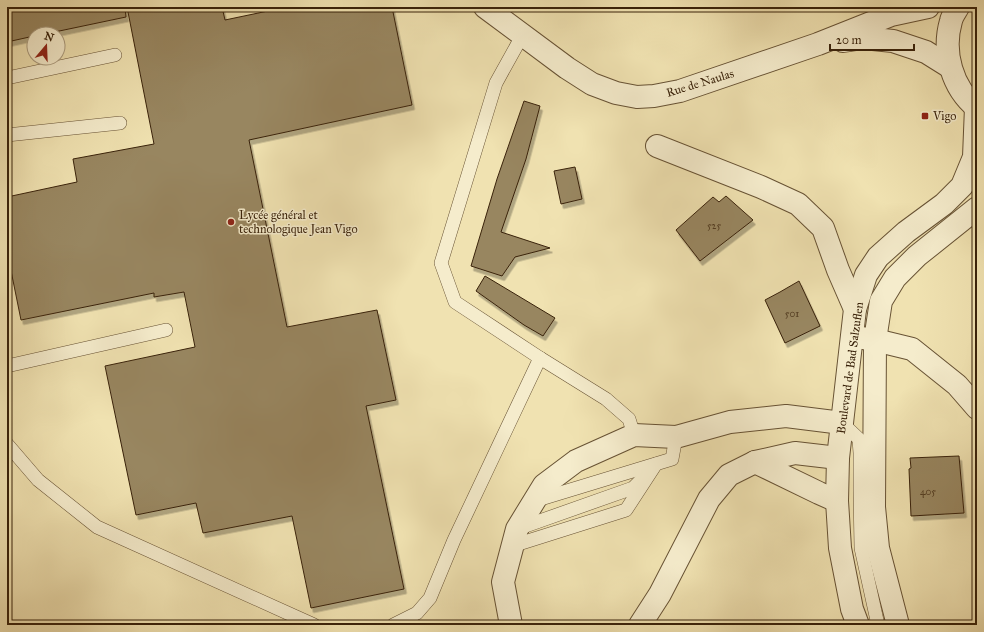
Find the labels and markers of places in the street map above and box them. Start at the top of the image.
place label: Vigo [932,109,956,124]
marker: Vigo [920,111,930,121]
place label: Lycée général et technologique Jean Vigo [239,208,358,237]
marker: Lycée général et technologique Jean Vigo [226,217,236,227]

